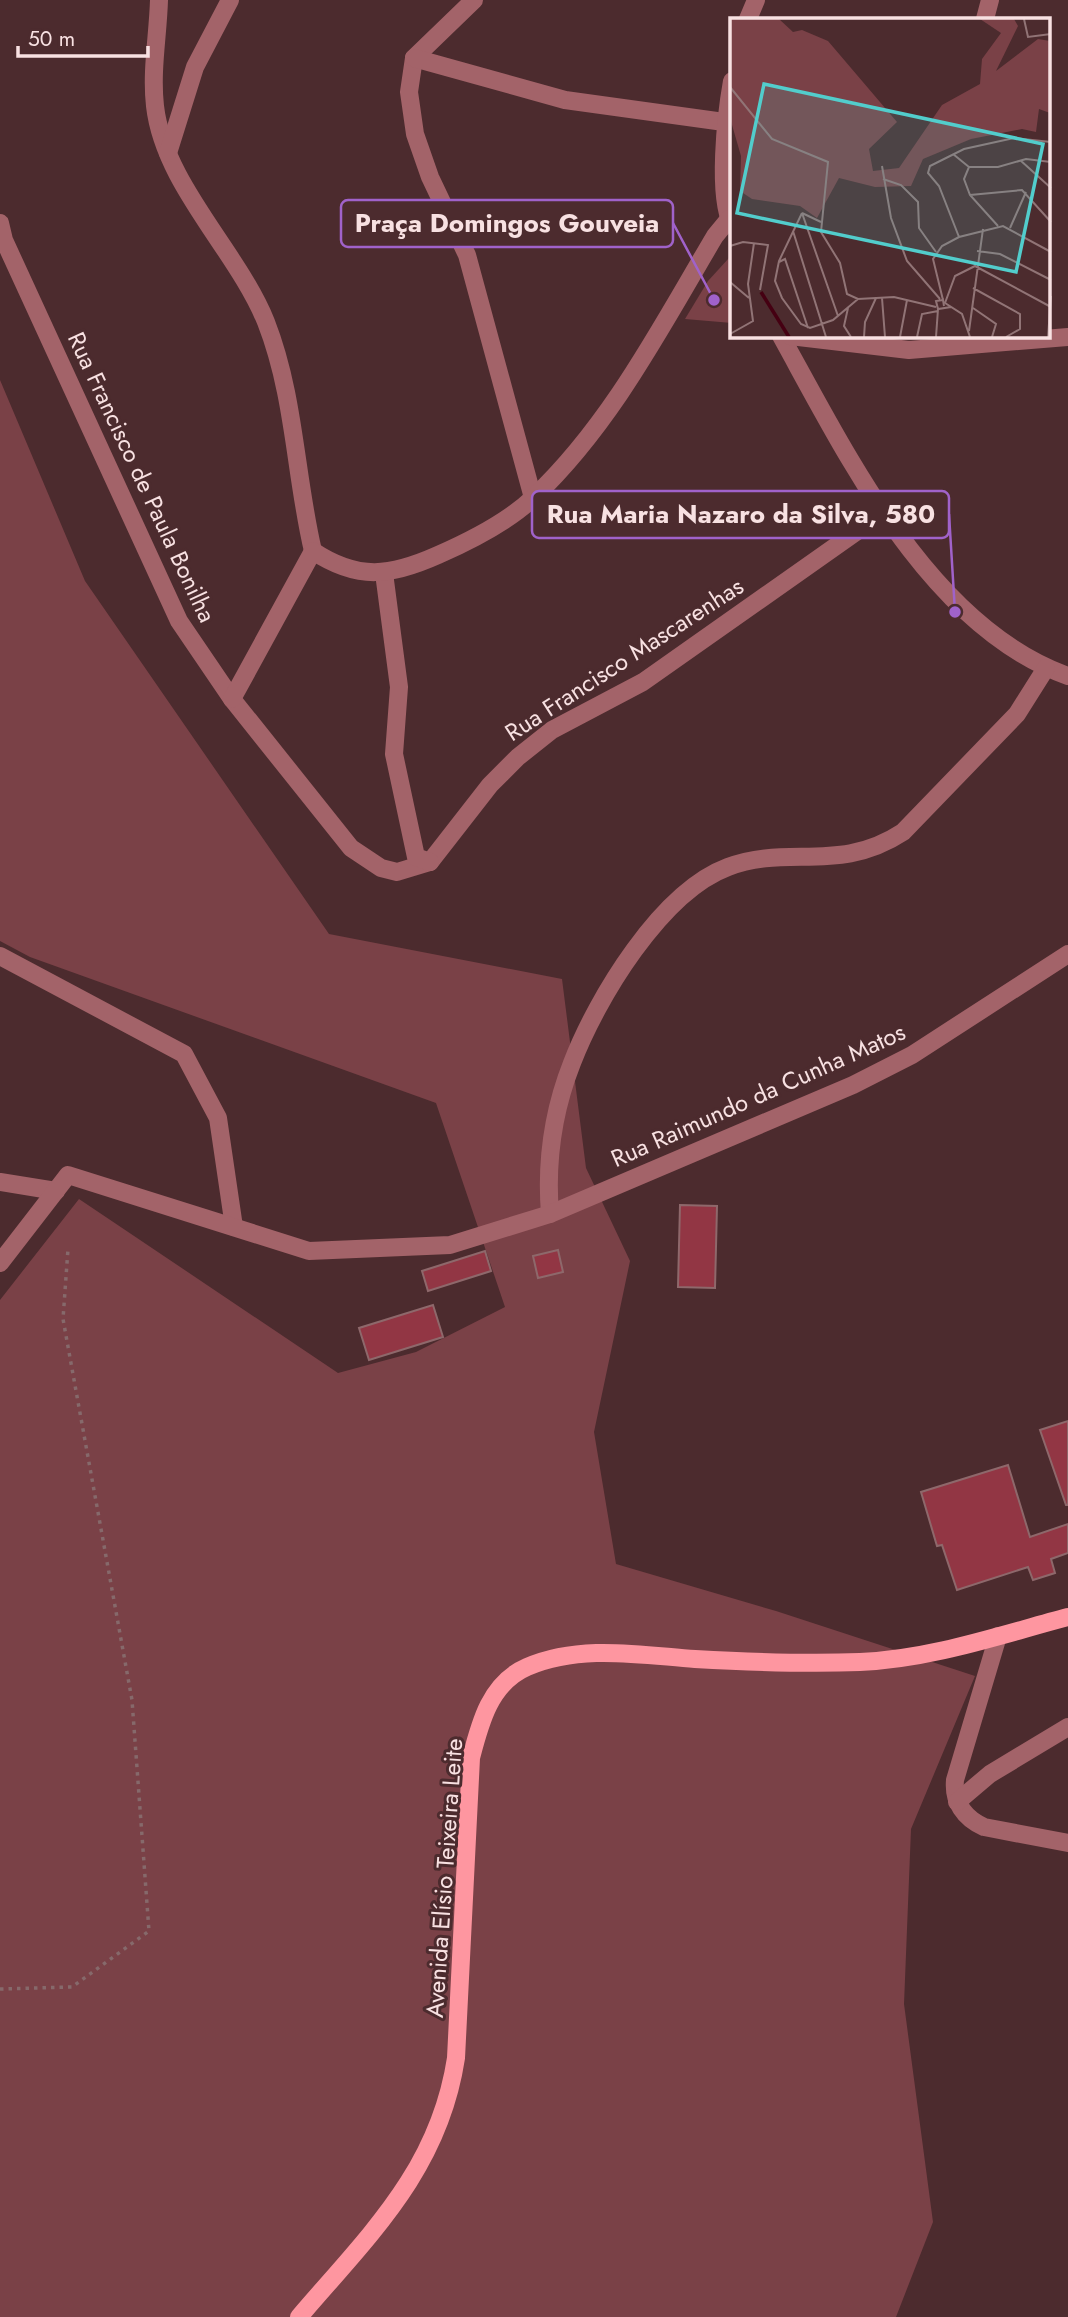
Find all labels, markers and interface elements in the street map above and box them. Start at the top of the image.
scale bar [18,14,147,58]
inset map [730,18,1050,338]
text: 50 m [28,24,75,54]
callout: Praça Domingos Gouveia [341,200,673,247]
text: Praça Domingos Gouveia [355,204,659,242]
street label: Rua Francisco de Paula Bonilha [59,326,225,628]
callout: Rua Maria Nazaro da Silva, 580 [532,491,949,538]
text: Rua Maria Nazaro da Silva, 580 [547,495,935,533]
street label: Rua Francisco Mascarenhas [498,569,750,749]
street label: Rua Raimundo da Cunha Matos [605,1014,911,1176]
street label: Avenida Elísio Teixeira Leite [417,1737,471,2019]

